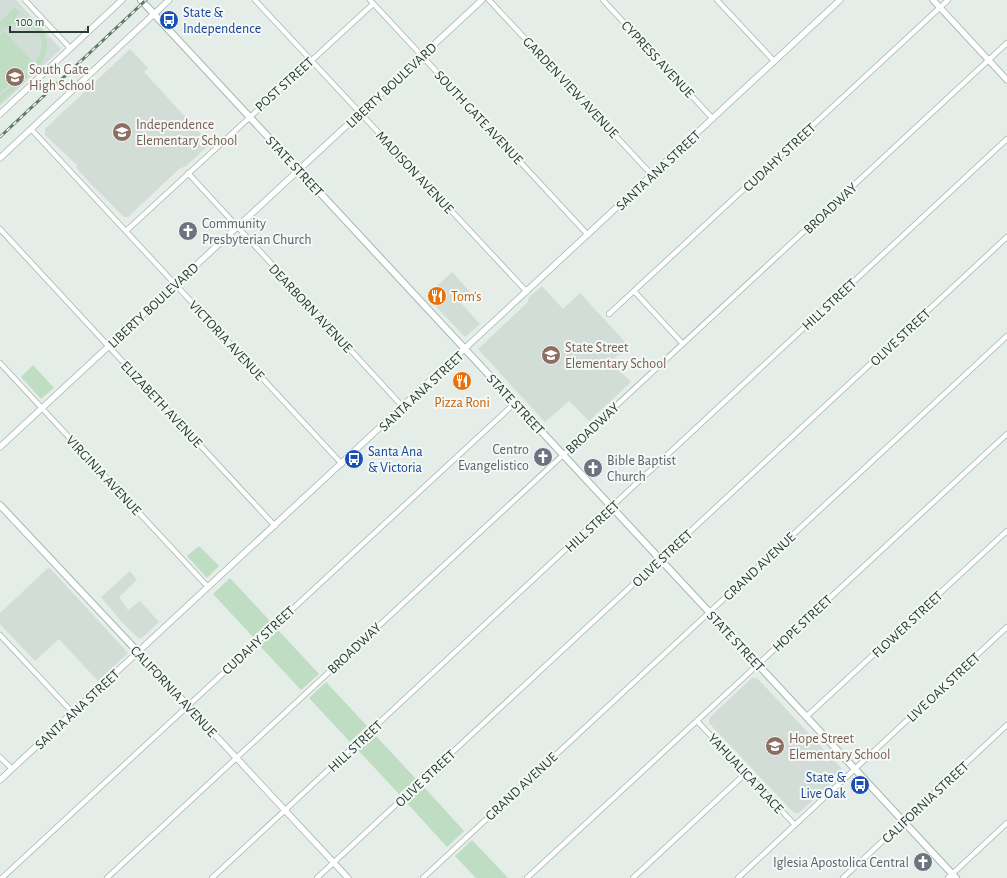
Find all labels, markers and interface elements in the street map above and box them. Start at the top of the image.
place label: State & Independence [183,6,261,36]
scale bar [10,8,88,34]
bus stop icon: State & Independence [158,9,180,31]
text: 100 m [16,16,44,28]
street label: CYPRESS AVENUE [618,19,696,101]
street label: GARDEN VIEW AVENUE [520,34,621,141]
street label: LIBERTY BOULEVARD [344,40,440,131]
street label: POST STREET [253,55,317,114]
place label: South Gate High School [29,63,95,93]
school or university icon: South Gate High School [4,66,26,88]
street label: SOUTH GATE AVENUE [431,68,525,167]
place label: Independence Elementary School [136,118,238,148]
school or university icon: Independence Elementary School [111,121,133,143]
street label: CUDAHY STREET [741,121,819,195]
street label: SANTA ANA STREET [614,128,704,213]
street label: MADISON AVENUE [373,129,456,217]
street label: STATE STREET [263,134,326,200]
street label: BROADWAY [801,180,861,237]
place label: Community Presbyterian Church [202,217,311,247]
church icon: Community Presbyterian Church [177,220,199,242]
street label: LIBERTY BOULEVARD [106,260,202,351]
street label: DEARBORN AVENUE [266,262,355,356]
street label: HILL STREET [800,276,860,333]
restaurant icon: Tom's [426,285,448,307]
place label: Tom's [451,290,481,304]
street label: VICTORIA AVENUE [186,298,267,383]
street label: OLIVE STREET [868,306,934,369]
place label: State Street Elementary School [565,341,667,371]
school or university icon: State Street Elementary School [540,344,562,366]
street label: SANTA ANA STREET [377,349,467,434]
street label: ELIZABETH AVENUE [118,359,205,451]
restaurant icon: Pizza Roni [451,370,473,392]
street label: STATE STREET [484,372,547,438]
place label: Pizza Roni [434,396,490,410]
street label: BROADWAY [563,400,623,457]
street label: VIRGINIA AVENUE [63,433,144,518]
place label: Centro Evangelistico [458,443,529,473]
place label: Santa Ana & Victoria [368,445,423,475]
church icon: Centro Evangelistico [532,446,554,468]
bus stop icon: Santa Ana & Victoria [343,448,365,470]
place label: Bible Baptist Church [607,454,676,484]
church icon: Bible Baptist Church [582,457,604,479]
street label: HILL STREET [563,498,623,555]
street label: OLIVE STREET [630,527,696,590]
street label: GRAND AVENUE [721,530,799,603]
street label: FLOWER STREET [870,589,946,661]
street label: HOPE STREET [770,593,835,655]
street label: CUDAHY STREET [220,604,298,678]
street label: STATE STREET [704,609,767,675]
street label: BROADWAY [325,620,385,677]
street label: CALIFORNIA AVENUE [128,643,219,740]
street label: LIVE OAK STREET [904,650,983,725]
street label: SANTA ANA STREET [33,667,123,752]
street label: HILL STREET [326,718,386,775]
street label: YAHUALICA PLACE [705,731,786,816]
place label: Hope Street Elementary School [789,732,891,762]
school or university icon: Hope Street Elementary School [764,735,786,757]
street label: OLIVE STREET [393,747,459,810]
street label: GRAND AVENUE [483,750,561,823]
street label: CALIFORNIA STREET [880,759,972,846]
place label: State & Live Oak [801,771,847,801]
bus stop icon: State & Live Oak [849,774,871,796]
church icon: Iglesia Apostolica Central [912,851,934,873]
place label: Iglesia Apostolica Central [773,856,909,870]

